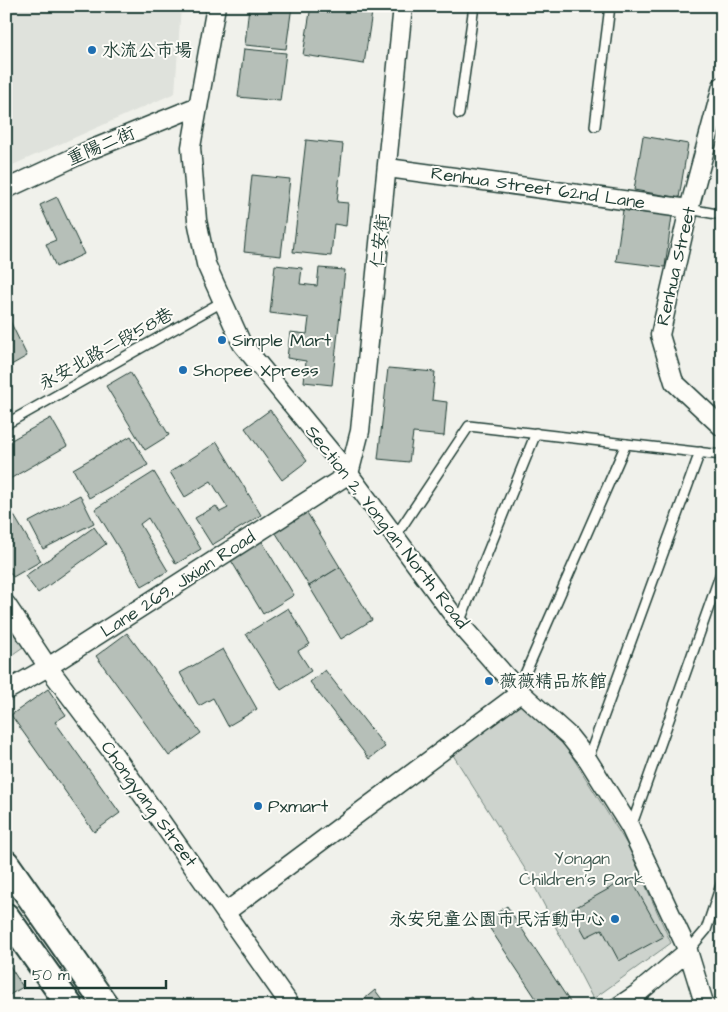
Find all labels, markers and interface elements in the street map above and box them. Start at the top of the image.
place label: 水流公市場 [102,38,192,63]
marker: 水流公市場 [86,44,98,56]
street label: 重陽二街 [63,120,139,172]
street label: Renhua Street 62nd Lane [429,161,647,215]
street label: Renhua Street [650,203,702,328]
street label: 仁安街 [365,213,395,269]
street label: 永安北路二段58巷 [34,302,178,396]
place label: Simple Mart [232,328,332,353]
marker: Simple Mart [216,334,228,346]
place label: Shopee Xpress [193,358,319,383]
marker: Shopee Xpress [177,364,189,376]
street label: Section 2, Yong'an North Road [299,420,474,635]
street label: Lane 269, Jixian Road [96,525,260,643]
place label: 薇薇精品旅館 [499,669,607,694]
marker: 薇薇精品旅館 [483,675,495,687]
street label: Chongyang Street [94,736,204,873]
place label: Pxmart [268,794,329,819]
marker: Pxmart [252,800,264,812]
park label: Yongan Children's Park [519,846,645,892]
place label: 永安兒童公園市民活動中心 [389,907,605,932]
marker: 永安兒童公園市民活動中心 [609,913,621,925]
scale bar [25,957,166,989]
text: 50 m [32,965,70,986]

